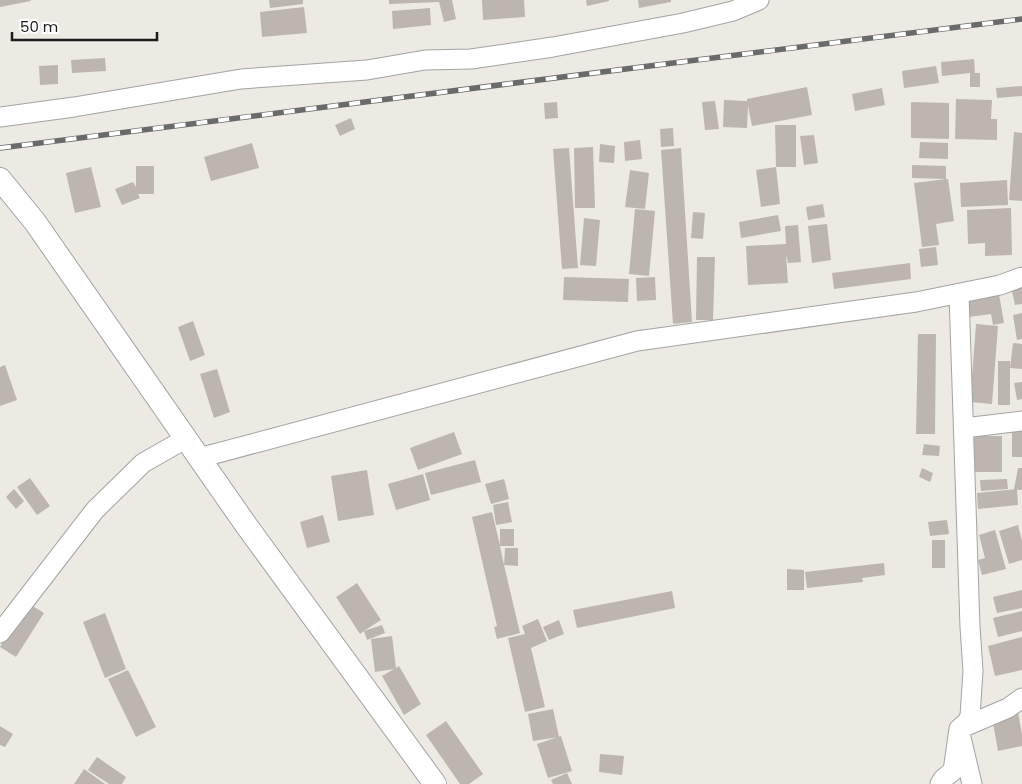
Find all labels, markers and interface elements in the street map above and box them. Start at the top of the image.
scale bar [12,10,158,42]
text: 50 m [20,16,58,37]

